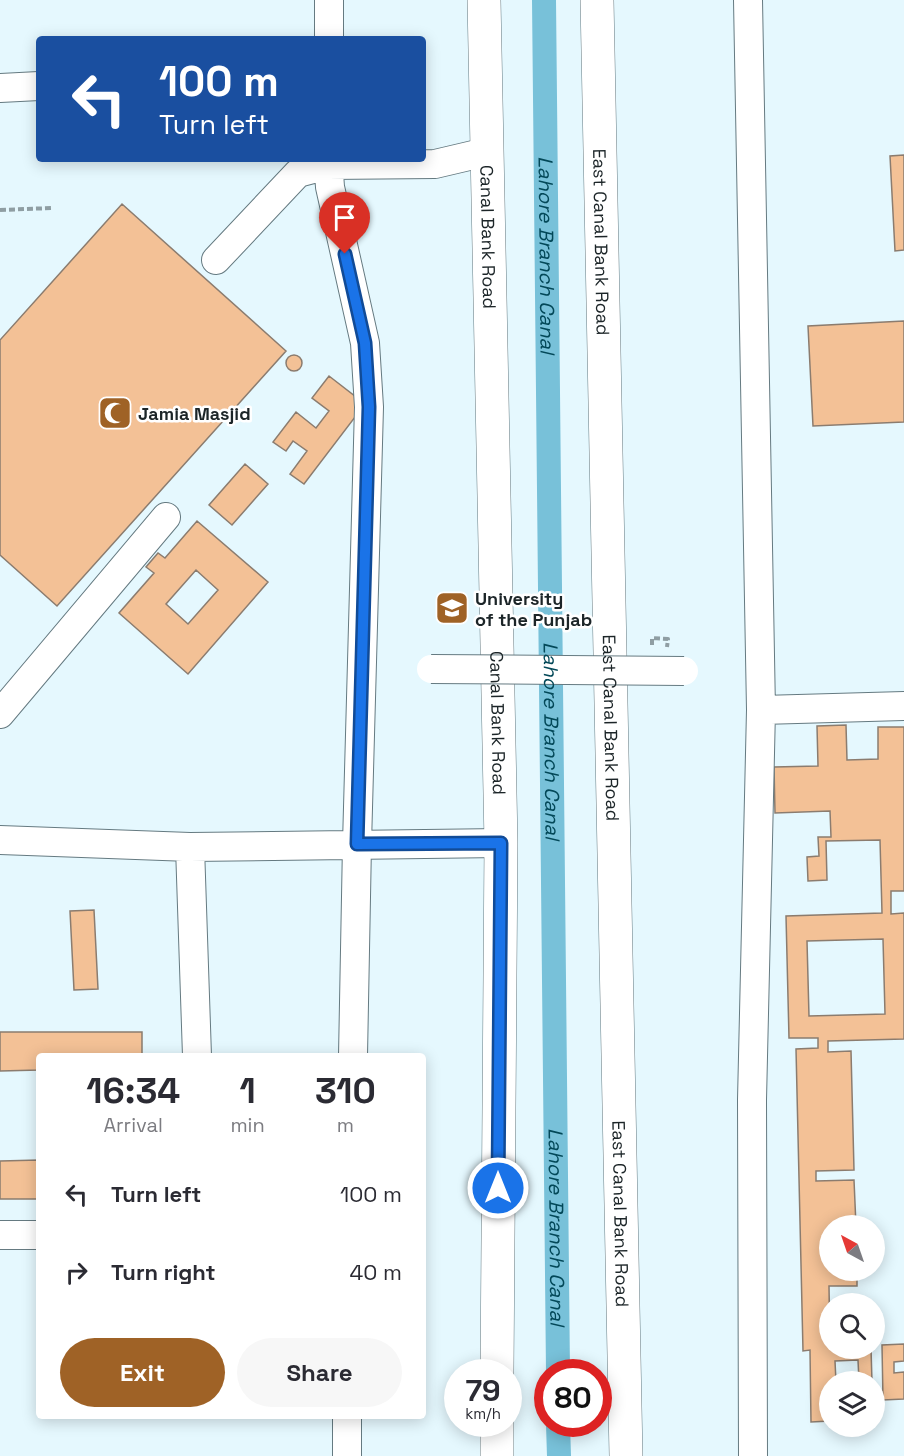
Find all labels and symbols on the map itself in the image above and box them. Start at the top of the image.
street label: East Canal Bank Road [588,148,615,336]
water label: Lahore Branch Canal [533,156,561,356]
street label: Canal Bank Road [476,165,502,309]
pin [319,192,370,254]
mosque icon: Jamia Masjid [97,395,133,431]
place label: Jamia Masjid [138,402,251,425]
place label: University of the Punjab [475,587,592,631]
school or university icon: University of the Punjab [434,590,470,626]
street label: East Canal Bank Road [598,634,625,821]
water label: Lahore Branch Canal [538,642,566,842]
street label: Canal Bank Road [486,651,512,795]
street label: East Canal Bank Road [608,1120,635,1307]
water label: Lahore Branch Canal [543,1128,571,1328]
position arrow [466,1156,530,1220]
north arrow [819,1215,885,1281]
speed limit sign: 80 [534,1359,612,1437]

